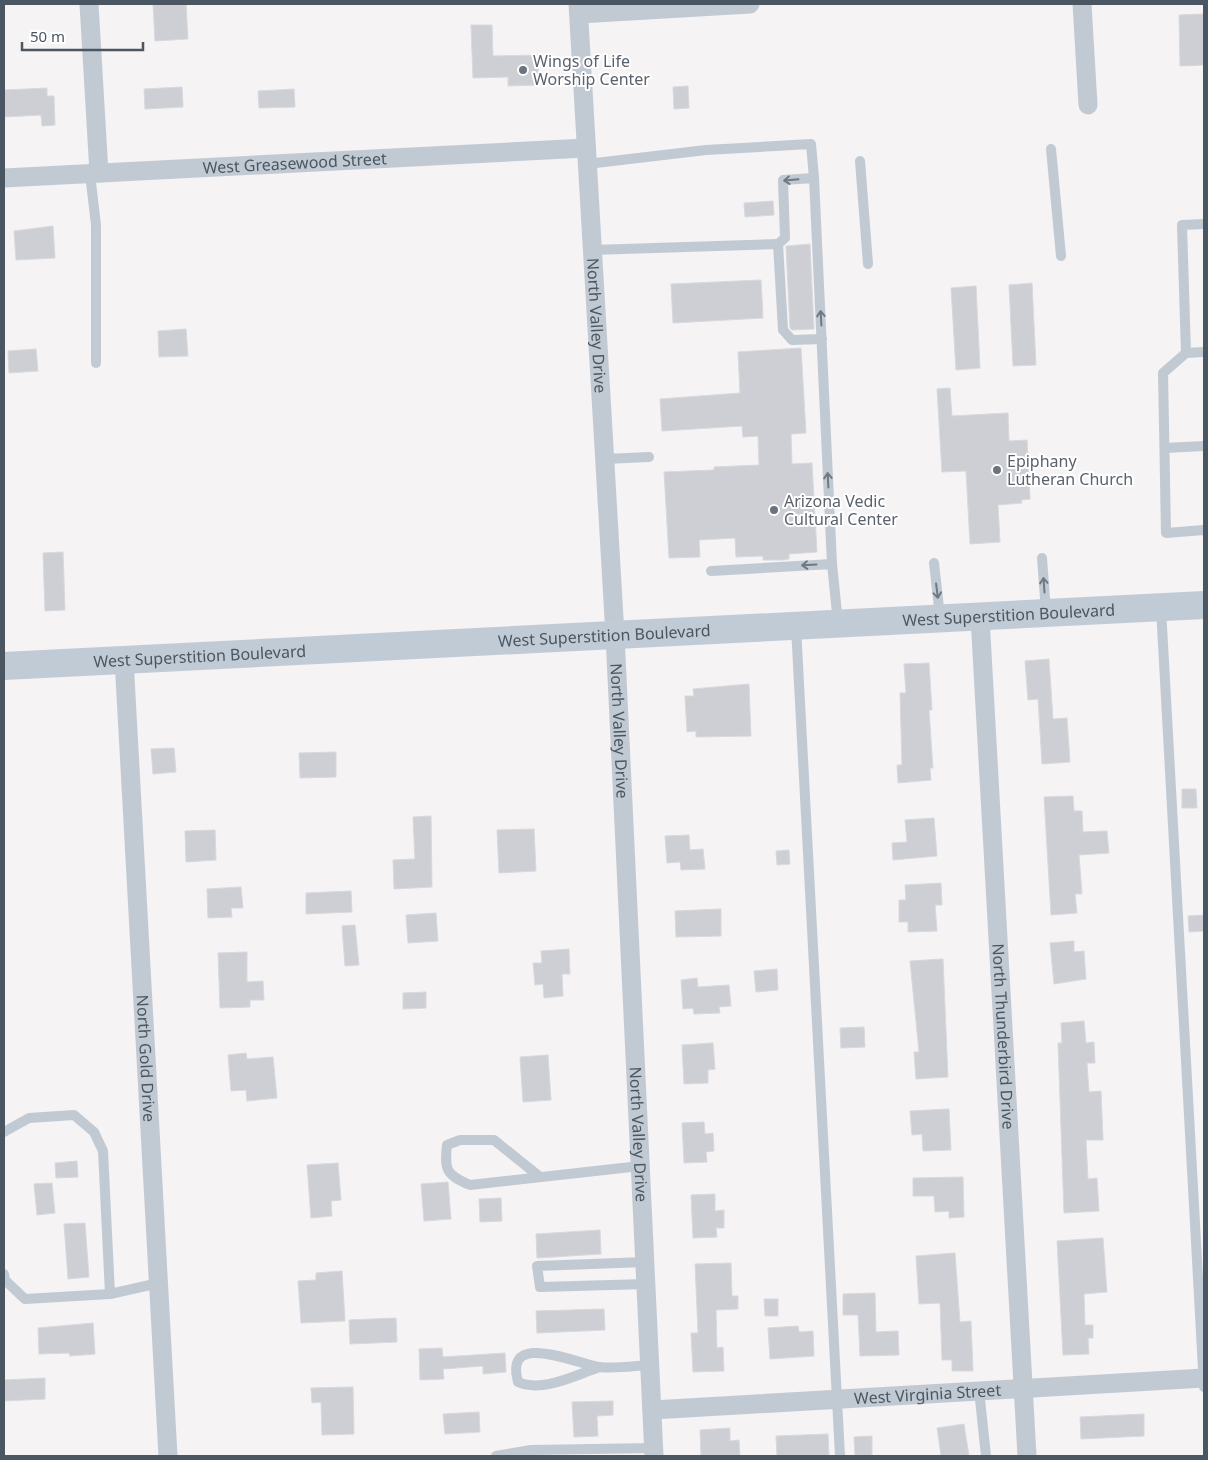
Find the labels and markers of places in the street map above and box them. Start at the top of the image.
place label: Wings of Life Worship Center [533,50,650,90]
marker: Wings of Life Worship Center [517,64,529,76]
place label: Epiphany Lutheran Church [1007,450,1133,490]
marker: Epiphany Lutheran Church [991,464,1003,476]
place label: Arizona Vedic Cultural Center [784,490,898,530]
marker: Arizona Vedic Cultural Center [768,504,780,516]

